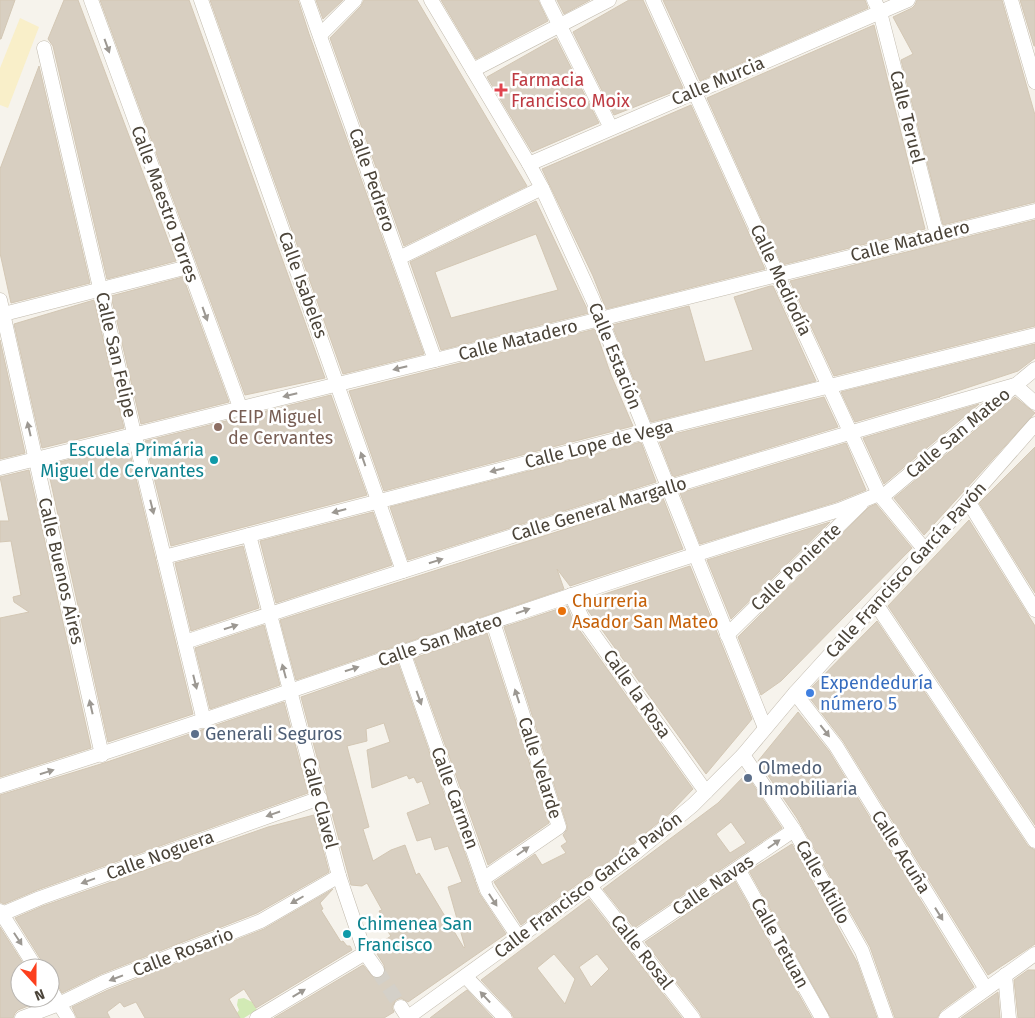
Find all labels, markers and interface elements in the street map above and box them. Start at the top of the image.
one-way arrow [103,39,111,54]
street label: Calle Murcia [668,52,768,110]
street label: Calle Teruel [885,68,929,166]
place label: Farmacia Francisco Moix [511,69,630,112]
marker: Farmacia Francisco Moix [495,84,507,96]
street label: Calle Maestro Torres [126,123,204,285]
street label: Calle Pedrero [344,125,400,235]
street label: Calle Matadero [848,216,972,266]
street label: Calle Mediodía [746,221,816,339]
street label: Calle Isabeles [274,229,332,341]
street label: Calle San Felipe [91,290,141,420]
street label: Calle Estación [584,299,646,413]
one-way arrow [202,306,209,321]
street label: Calle Matadero [456,315,580,365]
one-way arrow [393,364,408,372]
street label: Calle San Mateo [901,383,1015,483]
one-way arrow [283,391,298,399]
place label: CEIP Miguel de Cervantes [228,406,333,449]
street label: Calle Lope de Vega [522,415,676,473]
one-way arrow [25,421,33,436]
marker: CEIP Miguel de Cervantes [212,421,224,433]
place label: Escuela Primária Miguel de Cervantes [40,439,204,482]
one-way arrow [359,451,367,466]
marker: Escuela Primária Miguel de Cervantes [208,454,220,466]
one-way arrow [489,466,504,474]
street label: Calle General Margallo [509,472,689,546]
street label: Calle Francisco García Pavón [821,477,991,663]
street label: Calle Buenos Aires [33,495,89,647]
one-way arrow [148,500,156,515]
one-way arrow [332,507,347,515]
street label: Calle Poniente [746,518,846,616]
one-way arrow [428,556,443,564]
place label: Churreria Asador San Mateo [572,590,719,633]
marker: Churreria Asador San Mateo [556,605,568,617]
one-way arrow [516,607,531,615]
street label: Calle San Mateo [375,608,505,672]
one-way arrow [224,623,239,631]
street label: Calle la Rosa [598,645,676,743]
one-way arrow [280,663,288,678]
one-way arrow [345,665,360,673]
place label: Expendeduría número 5 [820,672,933,715]
one-way arrow [191,675,199,690]
marker: Expendeduría número 5 [804,687,816,699]
one-way arrow [512,688,520,703]
one-way arrow [416,691,424,706]
one-way arrow [87,699,95,715]
street label: Calle Velarde [513,714,567,822]
place label: Generali Seguros [205,723,342,745]
one-way arrow [820,724,831,737]
marker: Generali Seguros [189,728,201,740]
street label: Calle Carmen [426,744,484,852]
street label: Calle Clavel [297,755,343,851]
place label: Olmedo Inmobiliaria [758,757,858,800]
one-way arrow [39,767,54,775]
marker: Olmedo Inmobiliaria [742,772,754,784]
street label: Calle Acuña [867,806,935,898]
street label: Calle Francisco García Pavón [490,807,686,963]
one-way arrow [266,811,281,818]
street label: Calle Noguera [103,825,217,885]
street label: Calle Altillo [791,836,855,928]
one-way arrow [767,839,781,849]
one-way arrow [517,846,530,856]
street label: Calle Navas [668,850,758,920]
one-way arrow [80,877,95,885]
one-way arrow [489,893,498,907]
street label: Calle Tetuan [746,894,814,992]
one-way arrow [290,896,304,905]
one-way arrow [934,907,943,920]
street label: Calle Rosal [606,910,678,994]
place label: Chimenea San Francisco [357,913,473,956]
street label: Calle Rosario [129,923,237,981]
marker: Chimenea San Francisco [341,928,353,940]
one-way arrow [13,933,23,946]
north arrow [10,958,60,1008]
one-way arrow [108,974,123,982]
text: N [32,985,47,1004]
one-way arrow [292,988,305,997]
one-way arrow [480,991,491,1004]

